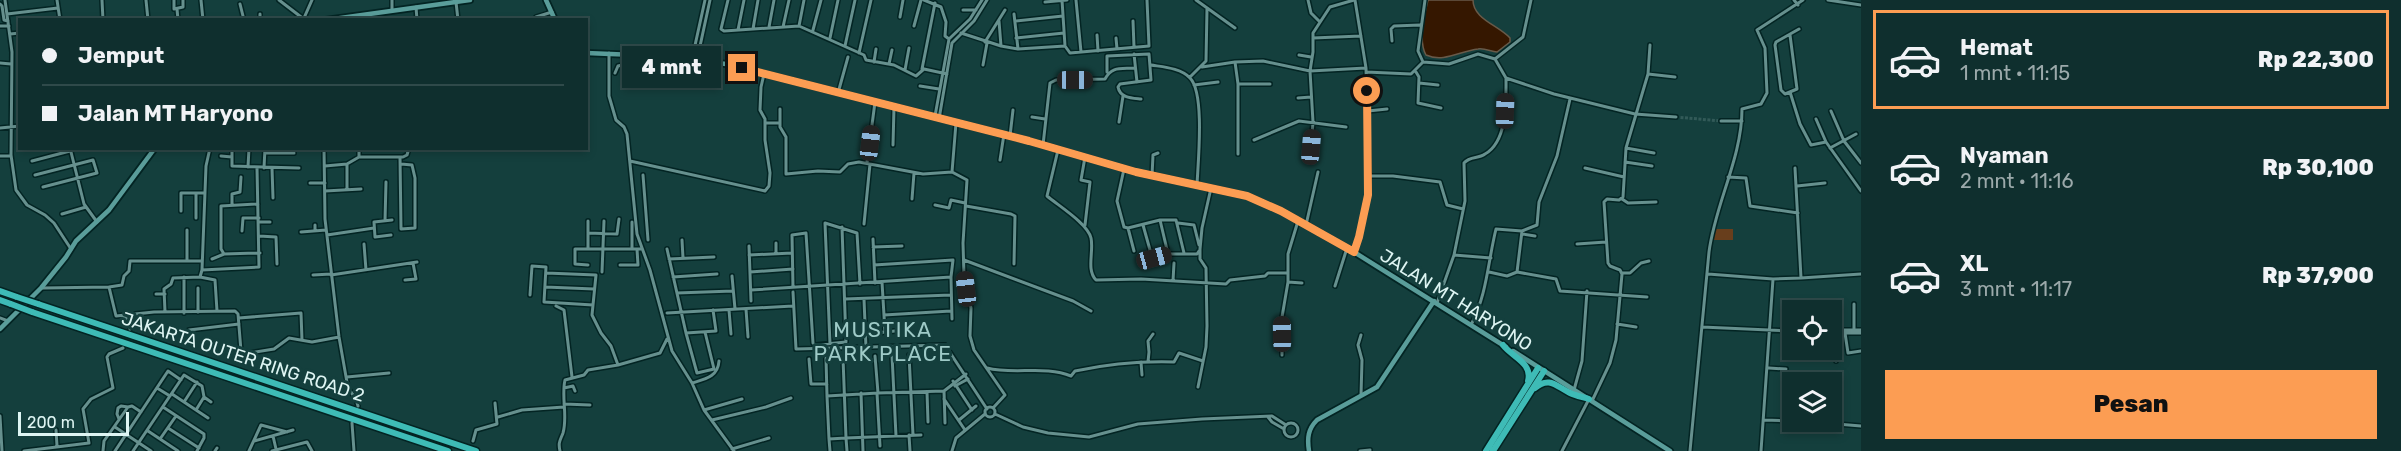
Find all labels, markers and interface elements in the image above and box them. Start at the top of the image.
icon: car [1888,33,1942,87]
text: Hemat [1960,34,2033,61]
text: Jemput [78,42,164,69]
text: Rp 22,300 [2258,46,2374,73]
callout: 4 mnt [622,47,721,89]
route end [728,54,755,81]
text: 4 mnt [642,55,701,79]
text: 1 mnt · 11:15 [1960,61,2070,85]
car [1057,71,1093,89]
route start [1353,77,1380,104]
car [1495,93,1515,129]
text: Jalan MT Haryono [78,100,273,127]
car [859,124,881,162]
car [1300,128,1322,166]
icon: car [1888,141,1942,195]
text: Nyaman [1960,142,2049,169]
text: Rp 30,100 [2262,154,2374,181]
text: 2 mnt · 11:16 [1960,169,2073,193]
street label: JALAN MT HARYONO [1376,244,1536,356]
car [1134,245,1174,271]
icon: car [1888,249,1942,303]
text: XL [1960,250,1988,277]
text: Rp 37,900 [2262,262,2374,289]
car [955,270,977,308]
text: 3 mnt · 11:17 [1960,277,2072,301]
map controls [1782,300,1842,432]
button: locate [1782,300,1842,360]
street label: JAKARTA OUTER RING ROAD 2 [119,307,367,407]
car [1273,316,1291,352]
district label: MUSTIKA PARK PLACE [814,317,952,366]
button: Pesan [1885,370,2377,439]
button: layers [1782,372,1842,432]
scale bar [18,409,129,436]
text: 200 m [27,413,75,432]

